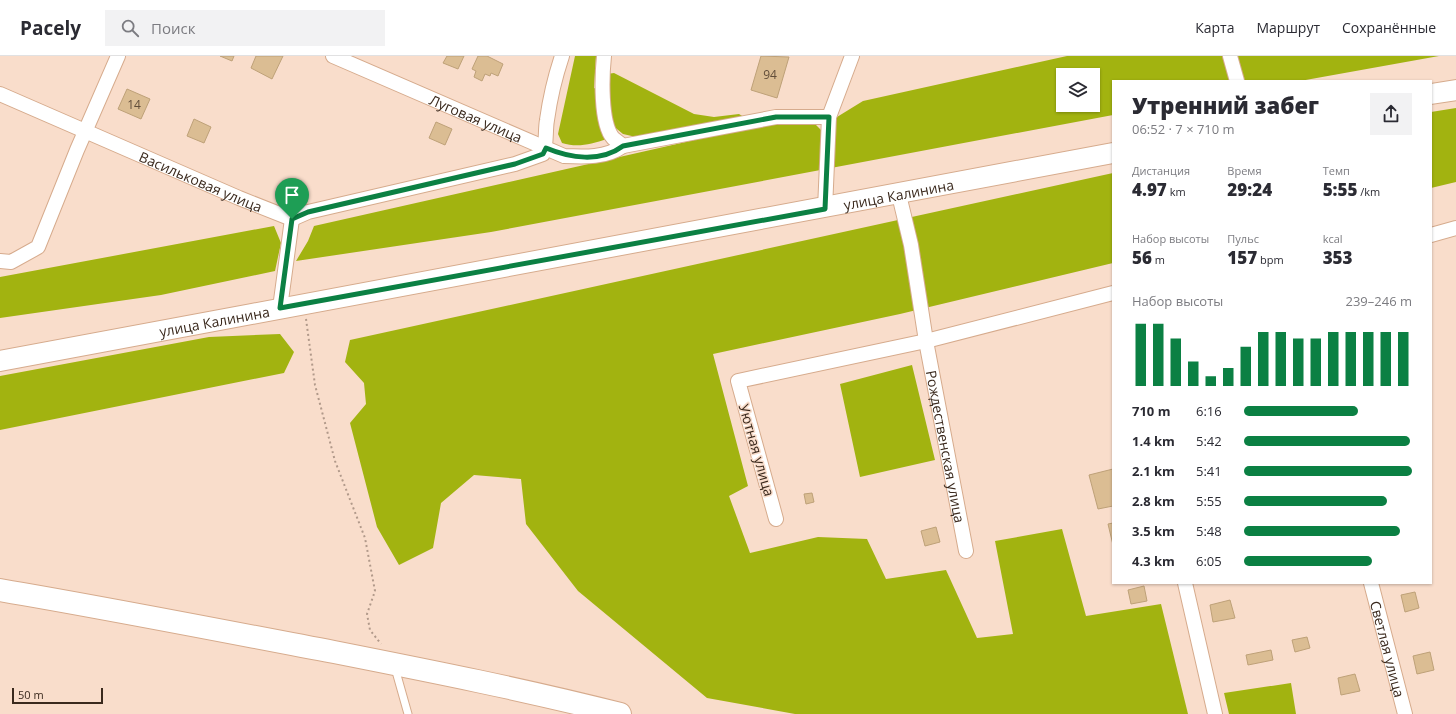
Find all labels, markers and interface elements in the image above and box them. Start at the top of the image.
search box [105,10,385,46]
text: Pacely [20,15,81,41]
icon: search [119,17,141,39]
text: Поиск [151,18,195,38]
text: Карта [1195,18,1234,37]
text: Маршрут [1256,18,1320,37]
text: Сохранённые [1342,18,1436,37]
house number: 94 [763,66,777,83]
map controls [1056,68,1100,112]
button: layers [1056,68,1100,112]
street label: Луговая улица [427,90,525,146]
text: Утренний забег [1132,90,1319,120]
button: share [1370,93,1412,135]
house number: 14 [127,96,141,113]
text: 06:52 · 7 × 710 m [1132,120,1235,138]
street label: Васильковая улица [136,146,265,216]
text: Дистанция [1132,163,1190,178]
text: Время [1227,163,1262,178]
text: Темп [1323,163,1350,178]
street label: улица Калинина [842,174,955,214]
pin [275,178,309,219]
text: 4.97 [1132,178,1167,201]
text: 29:24 [1227,178,1272,201]
text: 5:55 [1323,178,1357,201]
icon: arrive [281,184,303,206]
text: km [1167,184,1186,199]
text: /km [1357,184,1380,199]
text: Набор высоты [1132,231,1209,246]
text: Пульс [1227,231,1259,246]
text: kcal [1323,231,1343,246]
text: 56 [1132,246,1152,269]
text: 157 [1227,246,1257,269]
text: 353 [1323,246,1353,269]
text: m [1152,252,1165,267]
text: bpm [1257,252,1284,267]
text: Набор высоты [1132,292,1223,310]
text: 239–246 m [1345,292,1412,310]
street label: улица Калинина [158,301,271,341]
street label: Рождественская улица [922,369,970,524]
street label: Уютная улица [735,402,779,498]
text: 710 m [1132,402,1170,420]
text: 6:16 [1196,402,1222,420]
text: 1.4 km [1132,432,1175,450]
text: 5:42 [1196,432,1222,450]
text: 2.1 km [1132,462,1175,480]
text: 5:41 [1196,462,1222,480]
text: 2.8 km [1132,492,1175,510]
text: 5:55 [1196,492,1222,510]
text: 3.5 km [1132,522,1175,540]
text: 5:48 [1196,522,1222,540]
text: 4.3 km [1132,552,1175,570]
text: 6:05 [1196,552,1222,570]
street label: Светлая улица [1366,599,1410,699]
scale bar [12,686,103,705]
text: 50 m [18,687,44,702]

